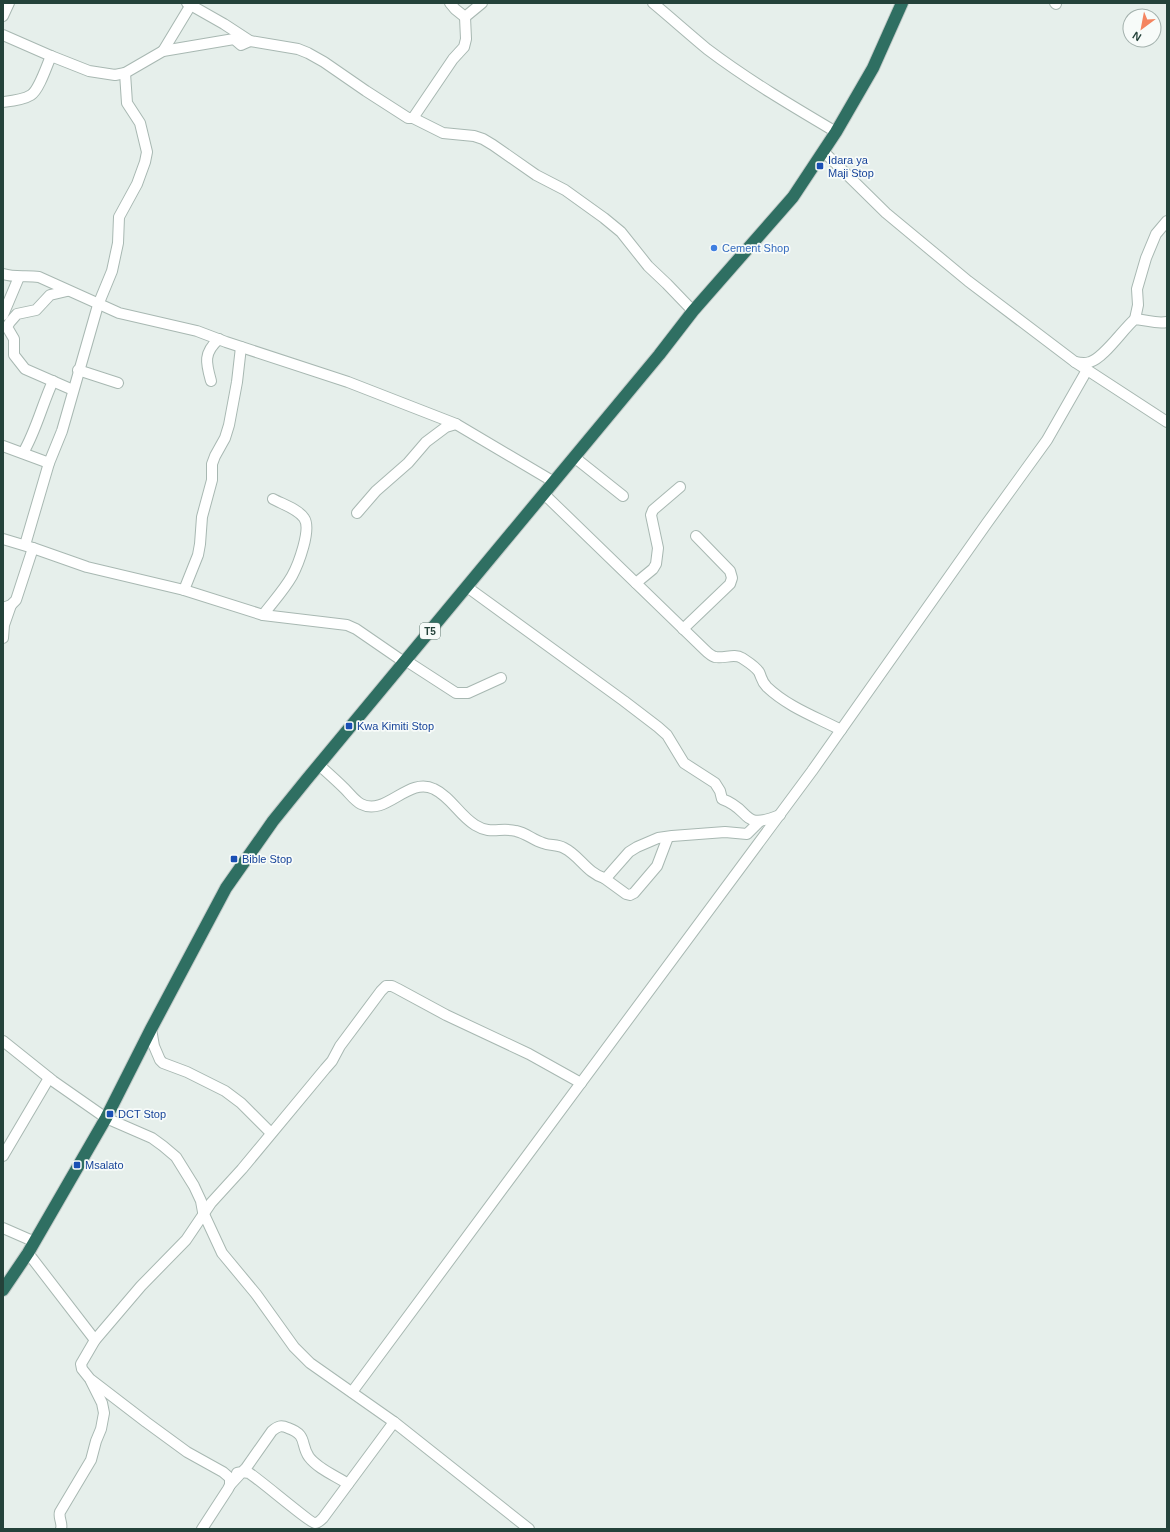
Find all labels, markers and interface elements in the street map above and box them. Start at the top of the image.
north arrow [1122,8,1162,48]
text: N [1130,29,1143,44]
place label: Idara ya Maji Stop [828,154,874,179]
marker: Idara ya Maji Stop [815,161,825,171]
place label: Cement Shop [722,242,789,254]
marker: Cement Shop [709,243,719,253]
road number: T5 [420,623,440,639]
place label: Kwa Kimiti Stop [357,720,434,732]
marker: Kwa Kimiti Stop [344,721,354,731]
place label: Bible Stop [242,853,292,865]
marker: Bible Stop [229,854,239,864]
place label: DCT Stop [118,1108,166,1120]
marker: DCT Stop [105,1109,115,1119]
place label: Msalato [85,1159,124,1171]
marker: Msalato [72,1160,82,1170]

